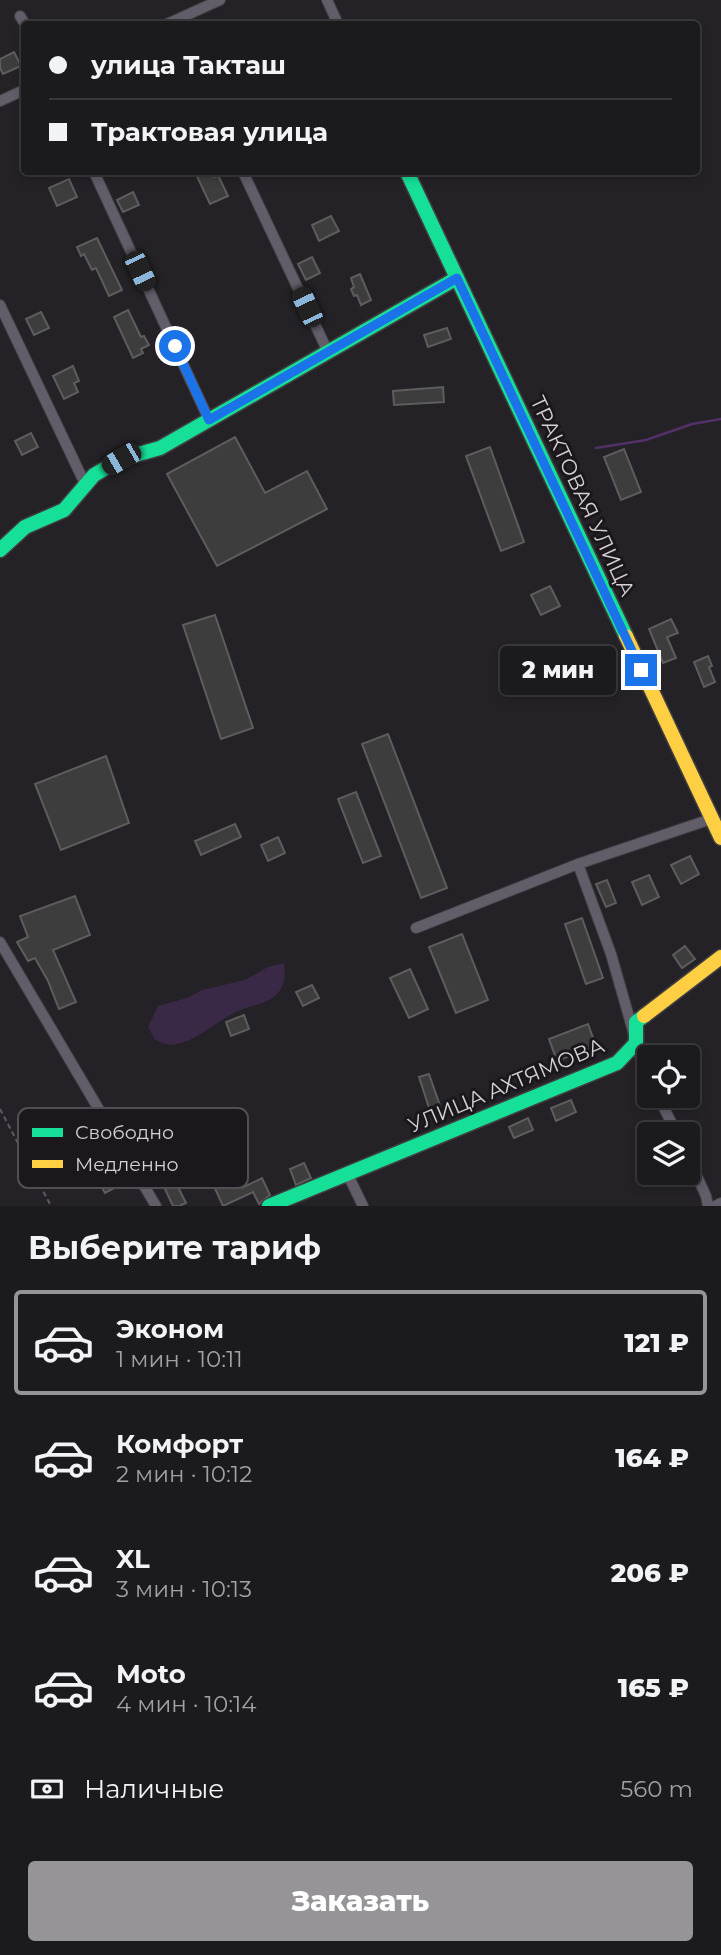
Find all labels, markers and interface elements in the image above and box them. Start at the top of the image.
text: улица Такташ [91,49,286,81]
text: Трактовая улица [91,116,328,148]
car [122,248,159,294]
car [289,284,326,330]
route start [159,330,191,362]
street label: ТРАКТОВАЯ УЛИЦА [526,392,641,600]
car [98,439,145,479]
callout: 2 мин [501,646,616,694]
route end [625,654,657,686]
text: 2 мин [522,656,594,684]
street label: УЛИЦА АХТЯМОВА [404,1032,608,1138]
map controls [637,1045,700,1185]
button: locate [637,1045,700,1108]
legend [18,1108,248,1188]
text: Свободно [75,1121,174,1144]
button: layers [637,1122,700,1185]
text: Медленно [75,1153,179,1176]
text: Выберите тариф [28,1228,321,1267]
icon: car [32,1311,95,1374]
text: Эконом [116,1313,224,1345]
text: 121 ₽ [624,1327,689,1359]
text: 1 мин · 10:11 [116,1345,243,1373]
icon: car [32,1426,95,1489]
text: Комфорт [116,1428,243,1460]
text: 164 ₽ [615,1442,689,1474]
text: 2 мин · 10:12 [116,1460,252,1488]
icon: car [32,1541,95,1604]
text: XL [116,1543,150,1575]
text: 206 ₽ [611,1557,689,1589]
text: 3 мин · 10:13 [116,1575,252,1603]
icon: car [32,1656,95,1719]
text: Moto [116,1658,186,1690]
text: 165 ₽ [618,1672,689,1704]
text: 4 мин · 10:14 [116,1690,257,1718]
icon: cash [28,1770,66,1808]
text: Наличные [84,1773,224,1805]
text: 560 m [620,1775,693,1803]
button: Заказать [28,1861,693,1941]

